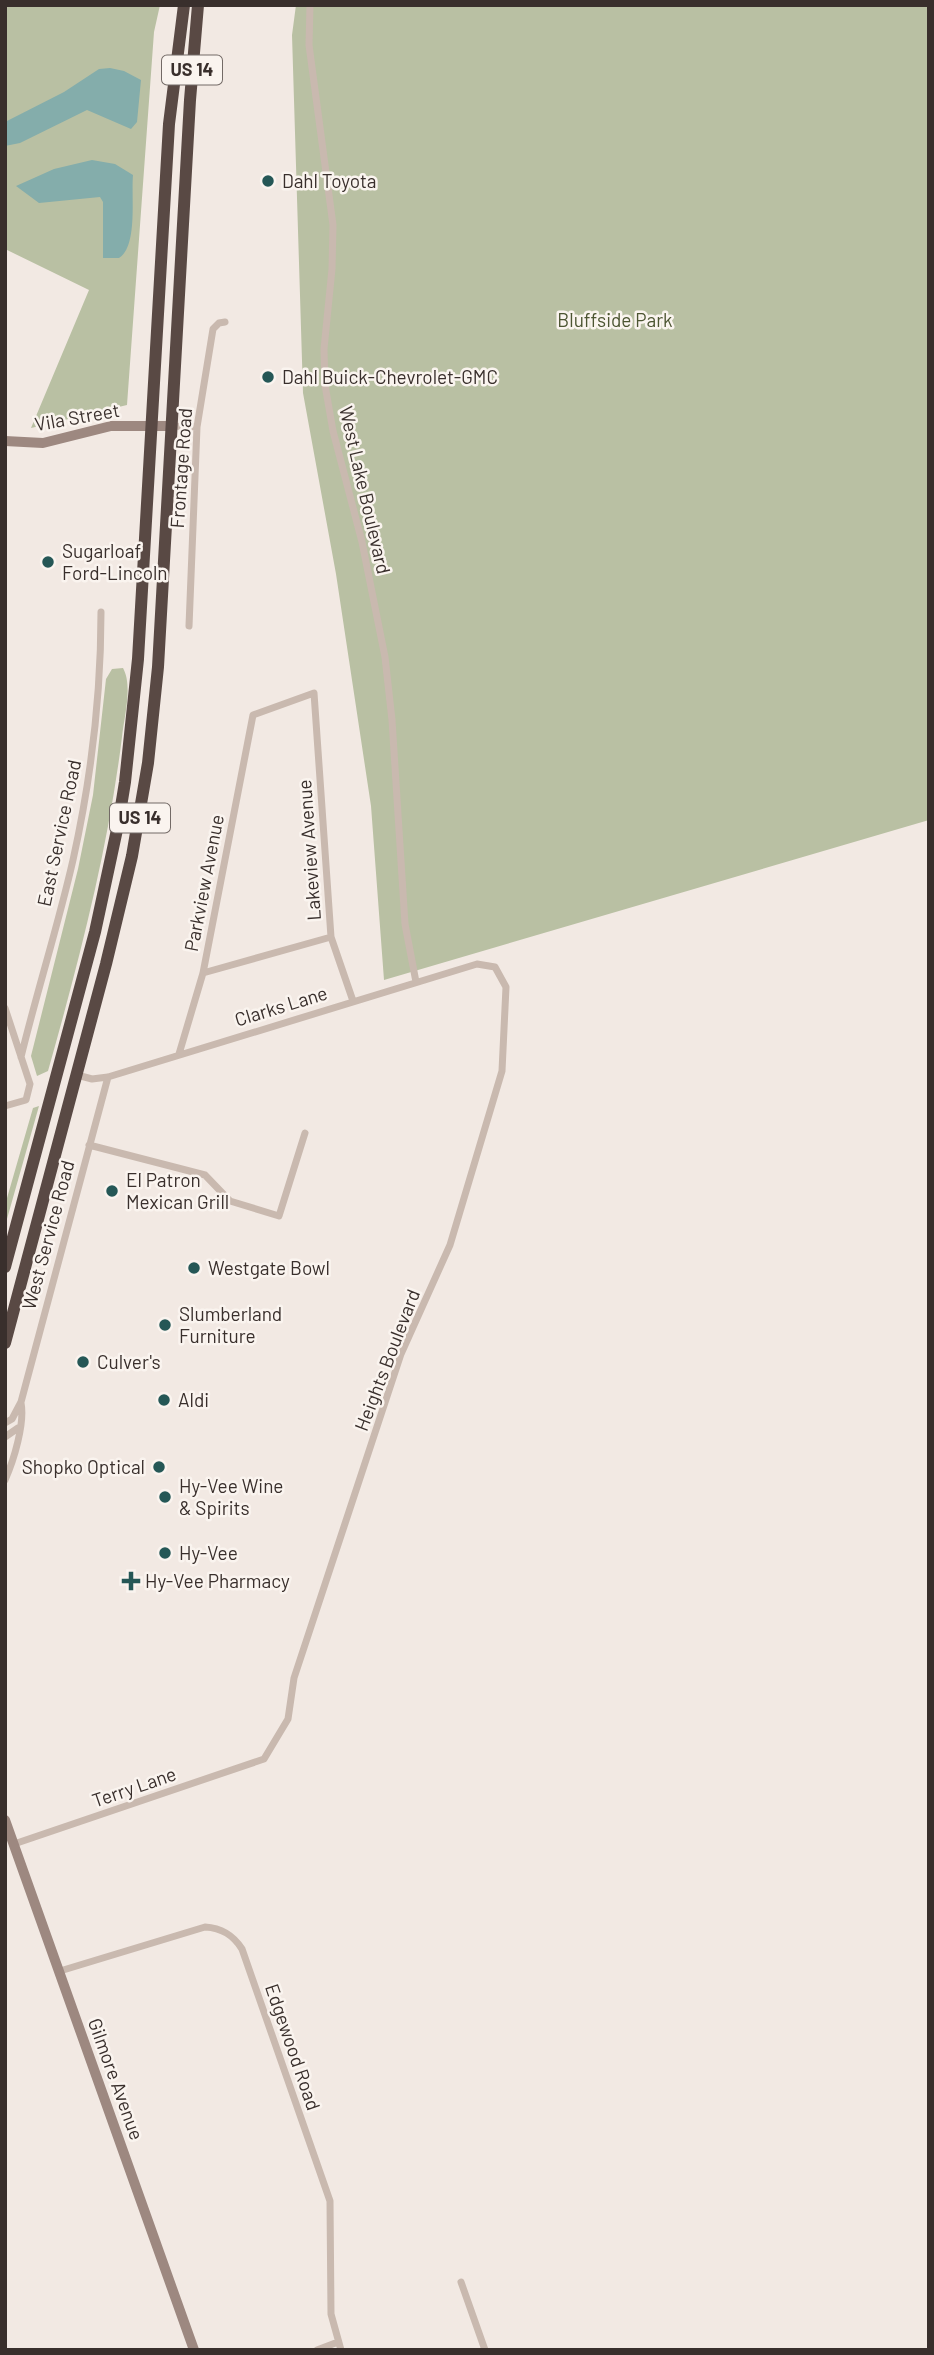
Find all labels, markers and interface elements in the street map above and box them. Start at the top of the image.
road number: US 14 [162,56,222,84]
place label: Dahl Toyota [282,169,377,192]
marker: Dahl Toyota [260,173,276,189]
park label: Bluffside Park [557,308,673,331]
place label: Dahl Buick-Chevrolet-GMC [282,365,498,388]
marker: Dahl Buick-Chevrolet-GMC [260,369,276,385]
street label: Vila Street [33,398,121,435]
street label: West Lake Boulevard [335,404,396,576]
street label: Frontage Road [165,407,196,529]
place label: Sugarloaf Ford-Lincoln [62,539,168,584]
marker: Sugarloaf Ford-Lincoln [40,554,56,570]
street label: East Service Road [32,757,85,908]
street label: Lakeview Avenue [292,779,325,921]
road number: US 14 [110,804,170,832]
street label: Parkview Avenue [179,813,228,953]
street label: Clarks Lane [232,981,330,1031]
street label: West Service Road [17,1158,79,1312]
place label: El Patron Mexican Grill [126,1168,229,1213]
marker: El Patron Mexican Grill [104,1183,120,1199]
place label: Westgate Bowl [208,1256,330,1279]
marker: Westgate Bowl [186,1260,202,1276]
street label: Heights Boulevard [349,1286,424,1434]
place label: Slumberland Furniture [179,1302,282,1347]
marker: Slumberland Furniture [157,1317,173,1333]
place label: Culver's [97,1350,161,1373]
marker: Culver's [75,1354,91,1370]
place label: Aldi [178,1388,209,1411]
marker: Aldi [156,1392,172,1408]
place label: Shopko Optical [22,1455,145,1478]
marker: Shopko Optical [151,1459,167,1475]
place label: Hy-Vee Wine & Spirits [179,1474,283,1519]
marker: Hy-Vee Wine & Spirits [157,1489,173,1505]
place label: Hy-Vee [179,1541,238,1564]
marker: Hy-Vee [157,1545,173,1561]
place label: Hy-Vee Pharmacy [145,1569,290,1592]
marker: Hy-Vee Pharmacy [123,1573,139,1589]
street label: Terry Lane [89,1761,179,1812]
street label: Edgewood Road [261,1981,326,2113]
street label: Gilmore Avenue [84,2015,149,2143]

